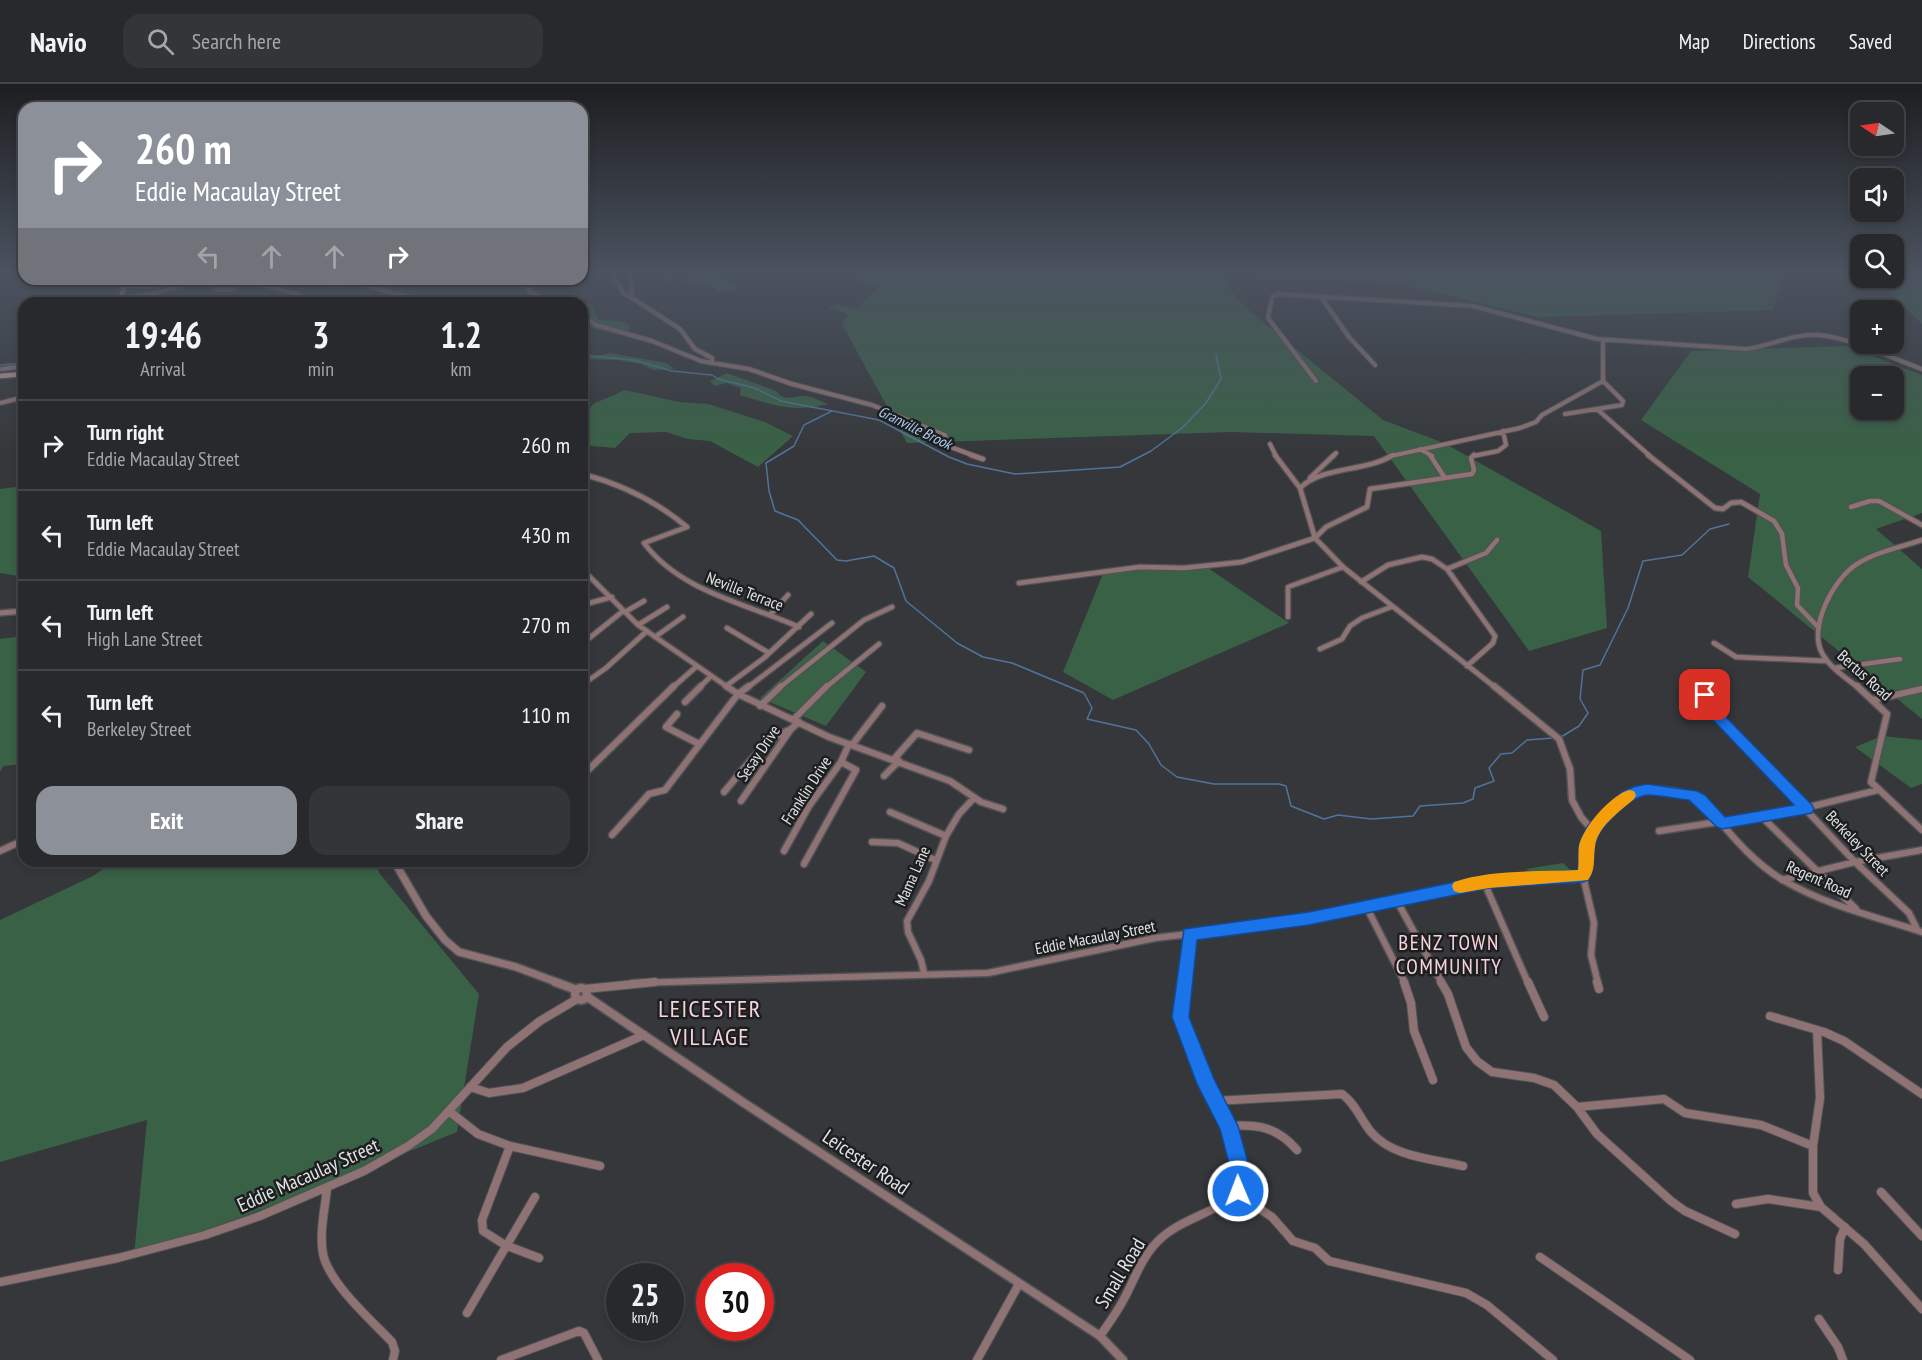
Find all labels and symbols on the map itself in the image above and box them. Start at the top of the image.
north arrow [1850,102,1904,156]
water label: Granville Brook [875,402,957,454]
street label: Neville Terrace [704,567,786,615]
street label: Bertus Road [1834,645,1896,705]
pin [1679,669,1730,720]
street label: Sesay Drive [732,721,784,785]
street label: Franklin Drive [777,752,835,828]
street label: Berkeley Street [1822,806,1895,880]
street label: Mama Lane [890,843,934,909]
street label: Regent Road [1783,856,1855,902]
street label: Eddie Macaulay Street [1033,915,1157,958]
district label: BENZ TOWN COMMUNITY [1396,929,1502,980]
district label: LEICESTER VILLAGE [658,993,762,1052]
street label: Leicester Road [818,1123,914,1201]
street label: Eddie Macaulay Street [233,1132,383,1218]
position arrow [1206,1159,1270,1223]
street label: Small Road [1089,1233,1151,1313]
speed limit sign: 30 [696,1263,774,1341]

